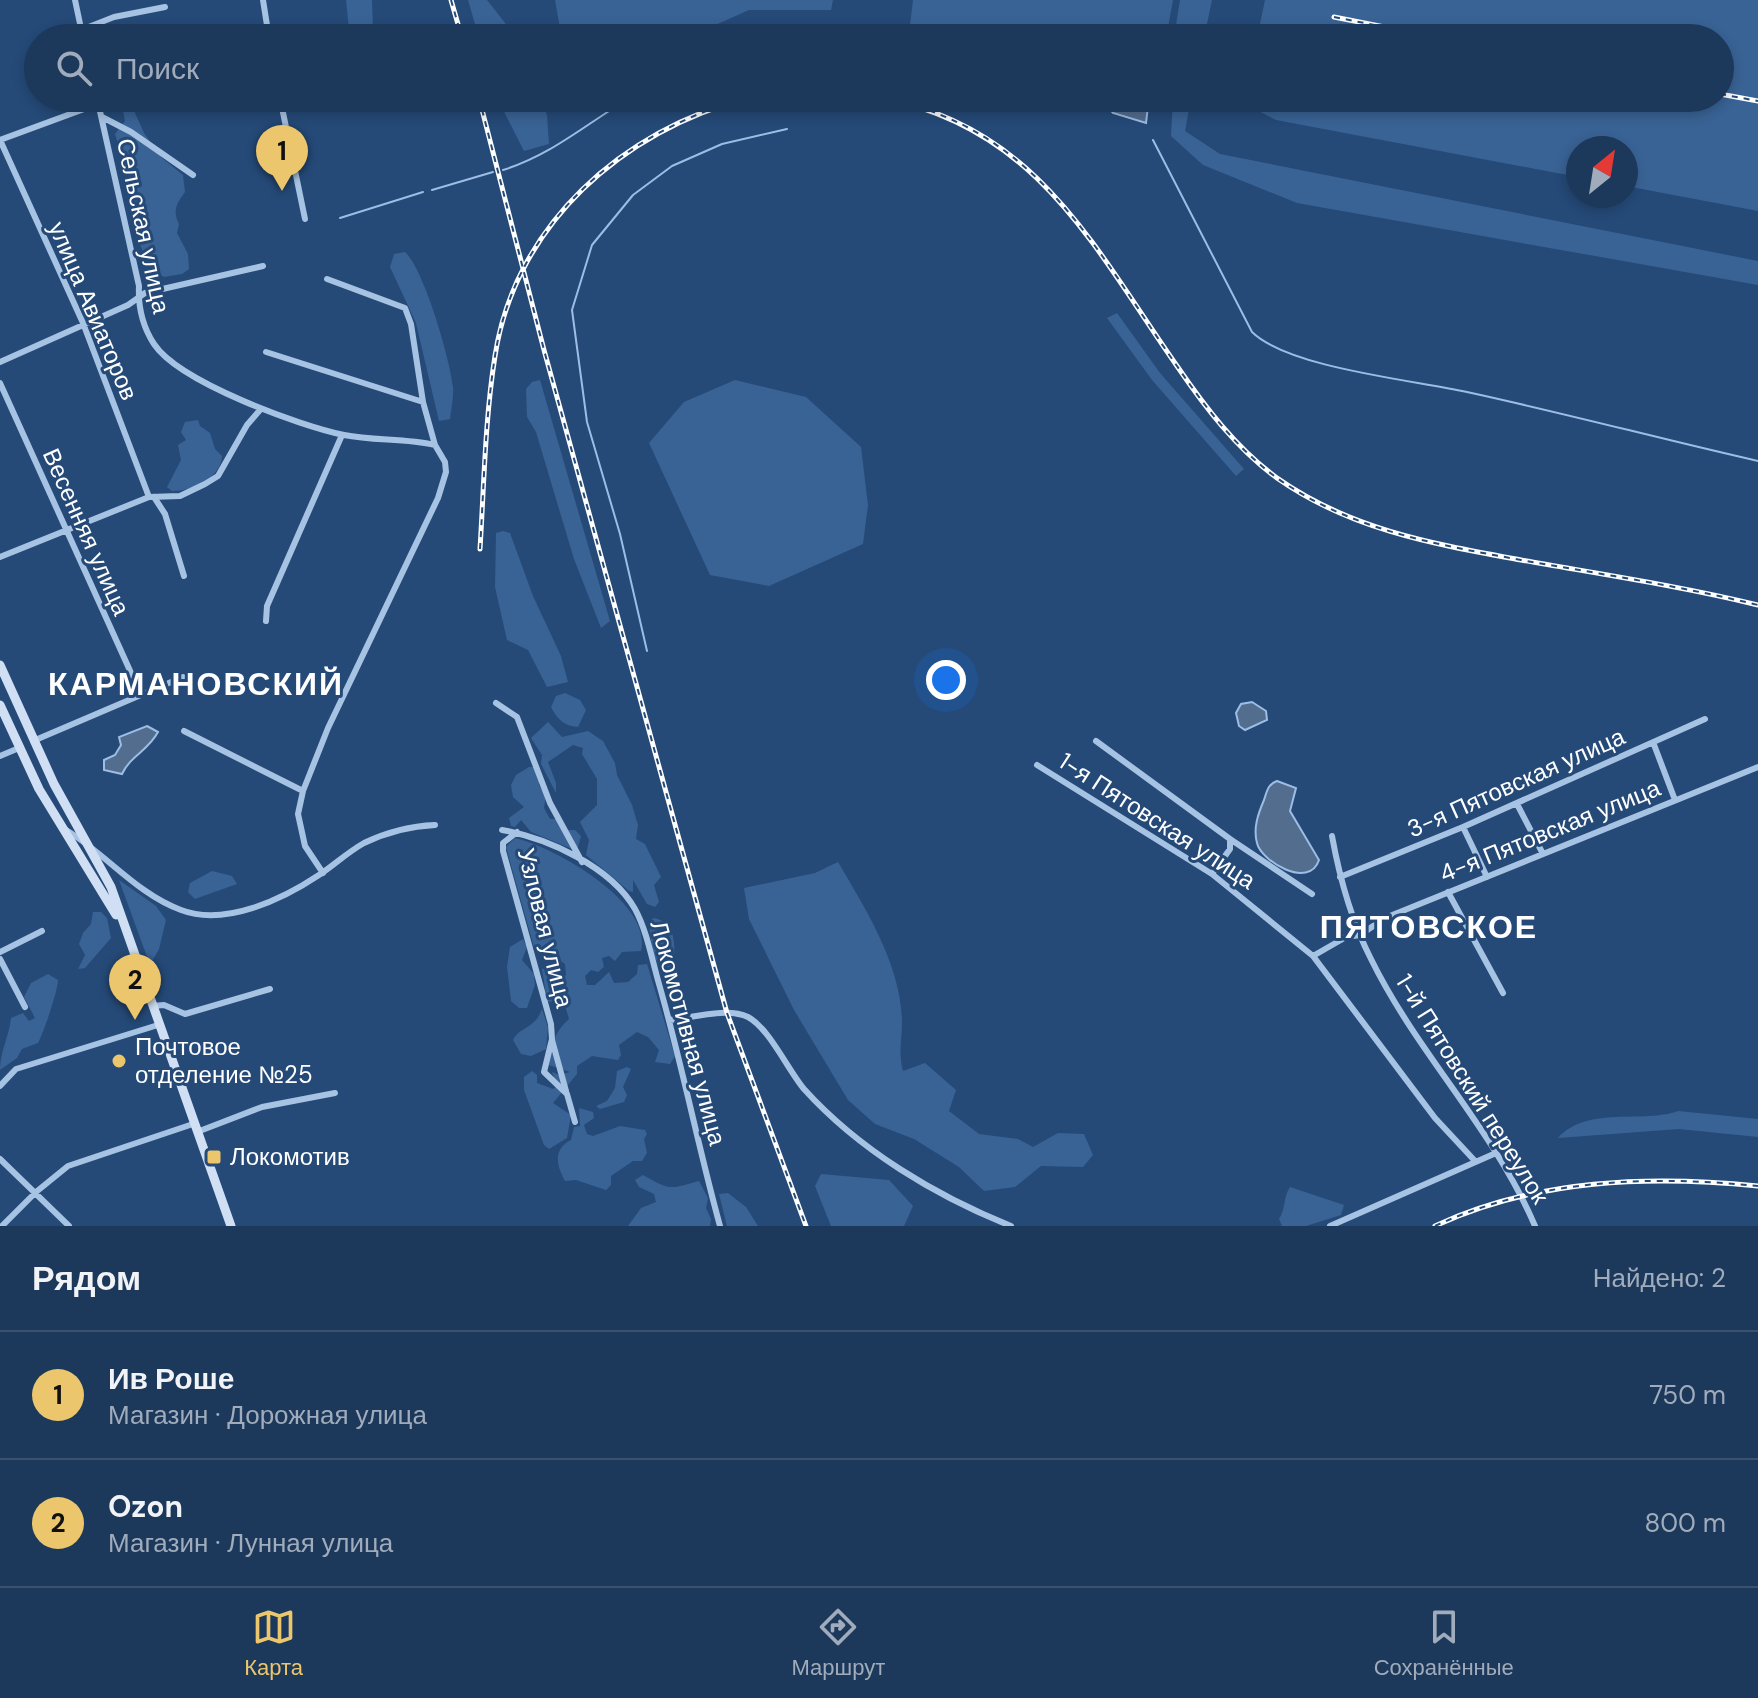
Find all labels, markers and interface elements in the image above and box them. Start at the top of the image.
search box [24,24,1734,112]
icon: search [52,46,96,90]
text: Поиск [116,49,199,88]
pin: 1 [256,125,308,191]
street label: Сельская улица [110,136,177,317]
north arrow [1566,136,1638,208]
street label: улица Авиаторов [42,217,145,405]
street label: Весенняя улица [36,443,137,621]
your location [926,660,966,700]
district label: КАРМАНОВСКИЙ [48,663,344,705]
street label: 3-я Пятовская улица [1402,720,1630,845]
street label: 1-я Пятовская улица [1053,745,1262,896]
street label: 4-я Пятовская улица [1435,772,1665,889]
street label: Узловая улица [511,845,580,1012]
district label: ПЯТОВСКОЕ [1320,906,1538,948]
street label: Локомотивная улица [644,917,734,1149]
pin: 2 [109,954,161,1020]
street label: 1-й Пятовский переулок [1389,968,1556,1210]
place label: Почтовое отделение №25 [135,1031,313,1090]
marker: Почтовое отделение №25 [110,1052,128,1070]
place label: Локомотив [230,1141,350,1172]
marker: Локомотив [205,1148,223,1166]
text: Рядом [32,1256,141,1301]
text: Найдено: 2 [1593,1261,1726,1295]
text: Ив Роше [108,1359,234,1398]
text: 1 [53,1378,63,1412]
text: 750 m [1649,1378,1726,1412]
text: Магазин · Дорожная улица [108,1398,427,1432]
text: Ozon [108,1487,183,1526]
text: 2 [50,1506,66,1540]
text: 800 m [1645,1506,1726,1540]
text: Магазин · Лунная улица [108,1526,393,1560]
tab: Карта [244,1605,303,1682]
tab: Маршрут [792,1605,885,1682]
tab: Сохранённые [1374,1605,1514,1682]

